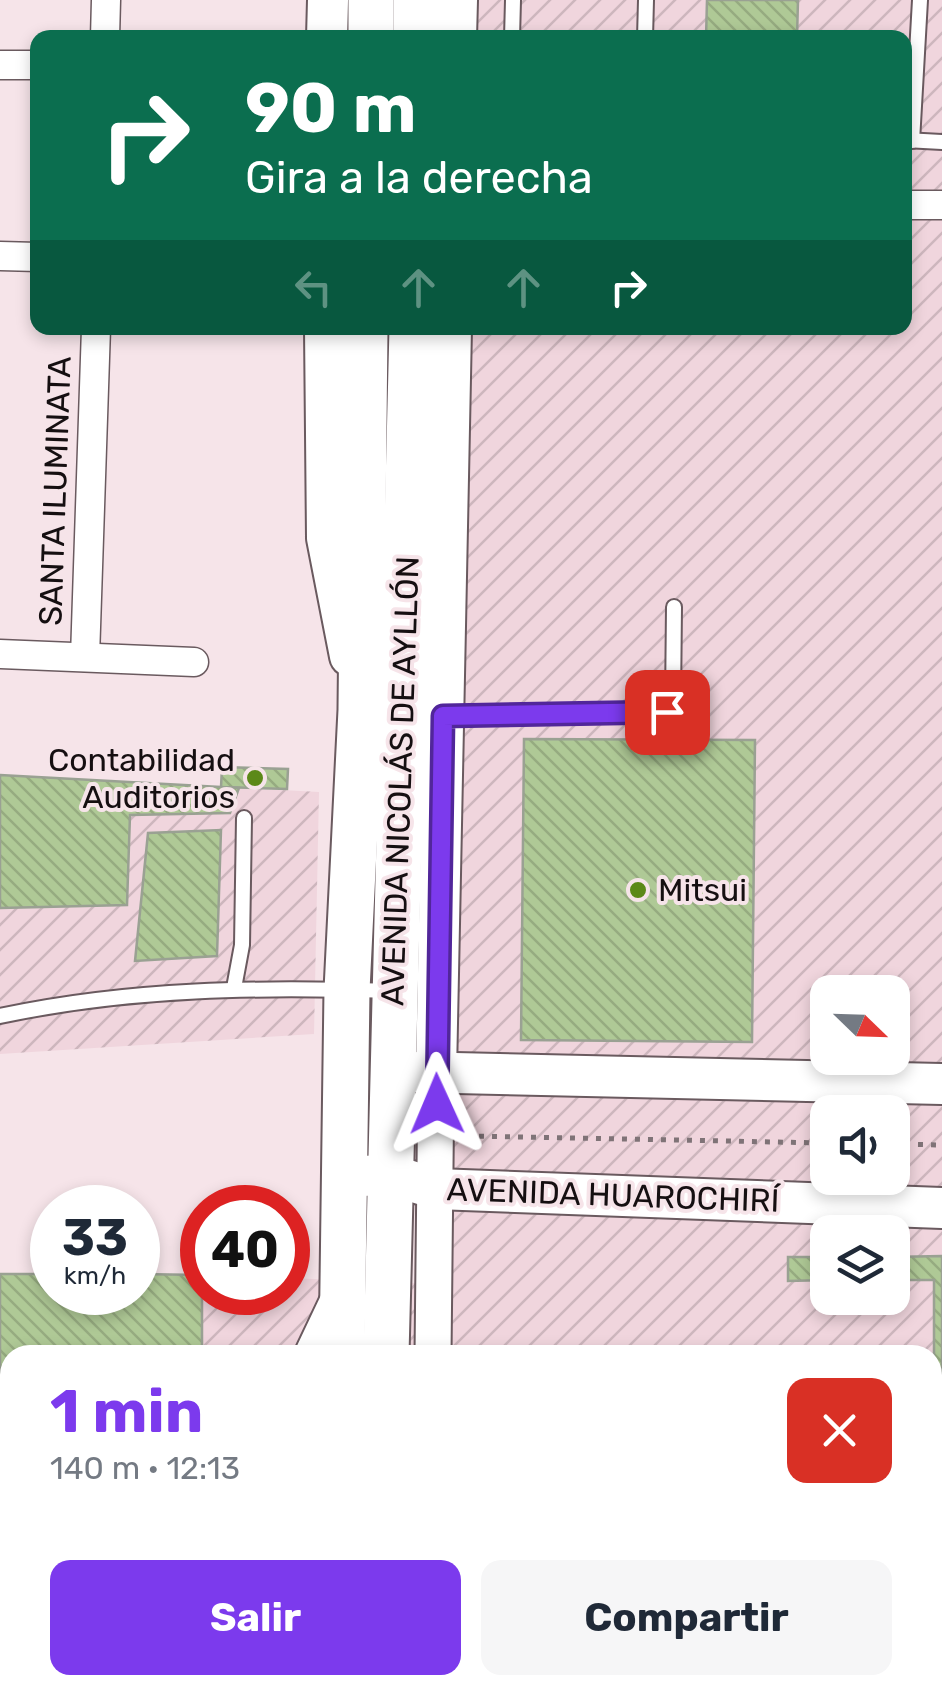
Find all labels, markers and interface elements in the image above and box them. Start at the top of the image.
text: 90 m [245,67,417,150]
icon: right [80,70,210,200]
text: Gira a la derecha [245,151,593,204]
icon: left [286,260,341,315]
icon: ahead [391,260,446,315]
icon: ahead [496,260,551,315]
icon: right [601,260,656,315]
street label: SANTA ILUMINATA [31,356,79,626]
street label: AVENIDA NICOLÁS DE AYLLÓN [373,555,427,1007]
pin [625,670,710,755]
icon: arrive [640,685,695,740]
place label: Contabilidad Auditorios [48,741,235,816]
marker: Contabilidad Auditorios [244,767,266,789]
place label: Mitsui [658,871,747,909]
marker: Mitsui [627,879,649,901]
north arrow [810,975,910,1075]
map controls [810,975,910,1315]
position arrow [385,1052,489,1156]
button: sound [810,1095,910,1195]
street label: AVENIDA HUAROCHIRÍ [446,1170,781,1220]
speed limit sign: 40 [180,1185,310,1315]
text: 33 [62,1208,128,1268]
button: layers [810,1215,910,1315]
text: km/h [64,1261,126,1290]
text: 1 min [50,1376,203,1447]
button: close [787,1378,892,1483]
text: 140 m · 12:13 [50,1449,240,1487]
button: Salir [50,1560,461,1675]
button: Compartir [481,1560,892,1675]

